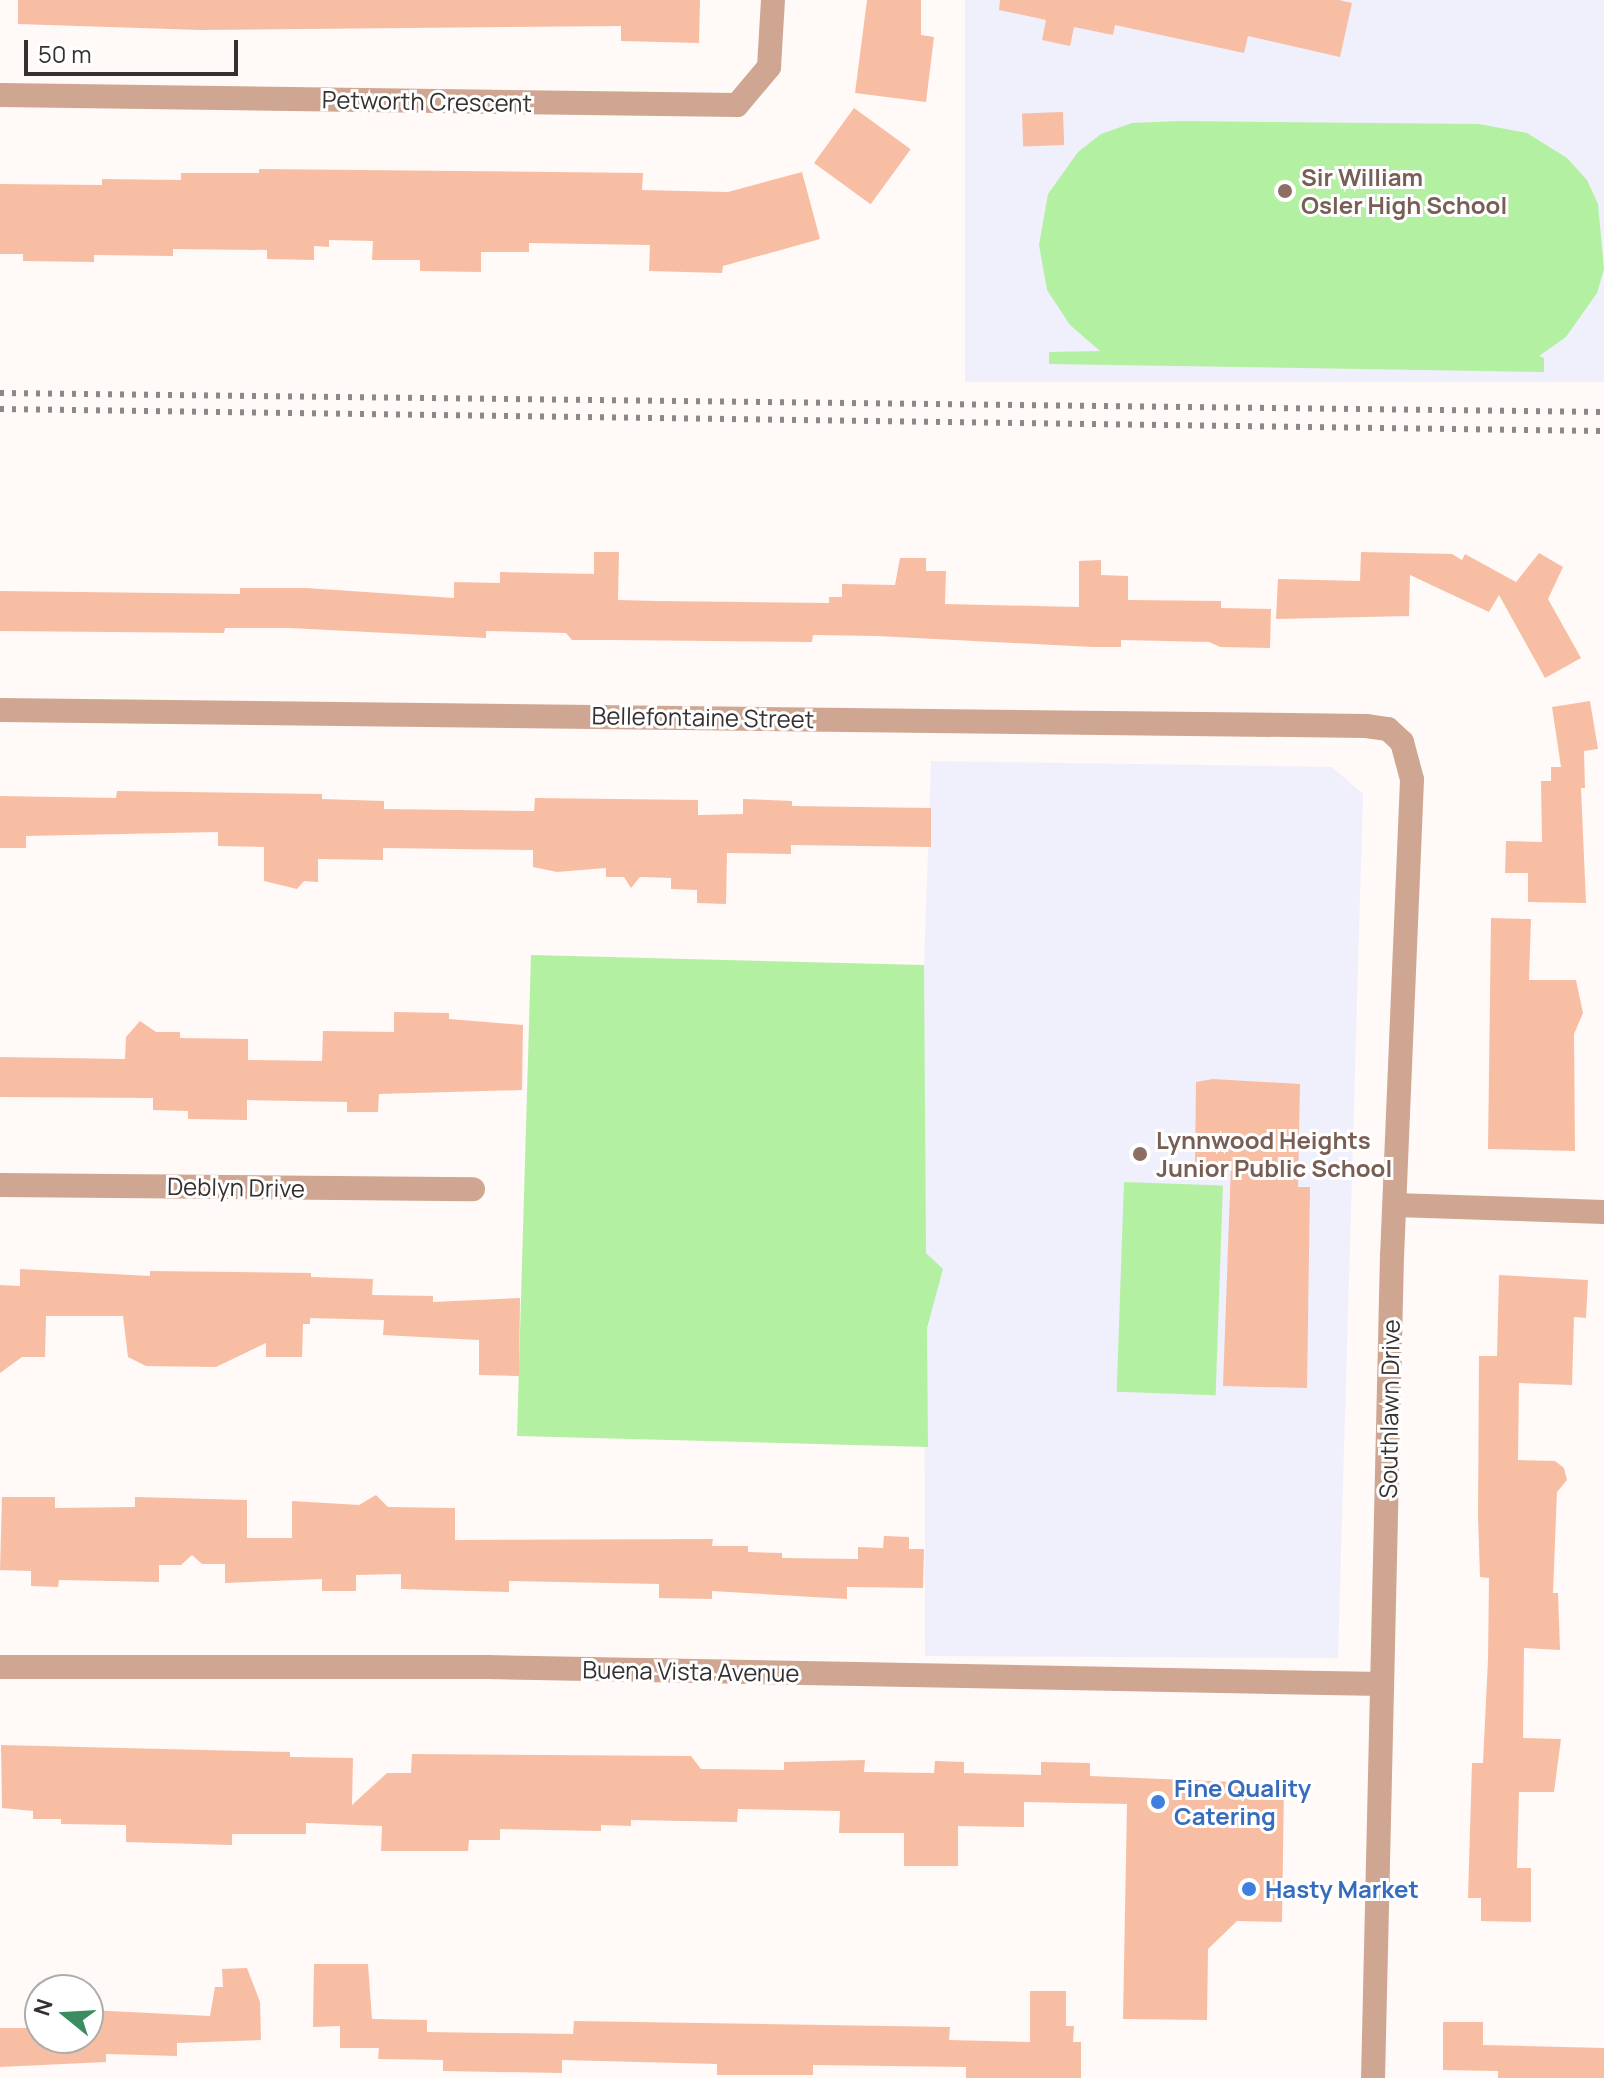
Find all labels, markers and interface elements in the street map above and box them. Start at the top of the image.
scale bar [28,24,242,74]
text: 50 m [38,37,92,70]
street label: Petworth Crescent [322,85,532,117]
place label: Sir William Osler High School [1301,163,1507,219]
marker: Sir William Osler High School [1276,182,1294,200]
street label: Bellefontaine Street [592,701,814,733]
place label: Lynnwood Heights Junior Public School [1156,1126,1392,1182]
marker: Lynnwood Heights Junior Public School [1131,1145,1149,1163]
street label: Deblyn Drive [167,1171,305,1203]
street label: Southlawn Drive [1373,1319,1405,1499]
street label: Buena Vista Avenue [582,1655,800,1687]
place label: Fine Quality Catering [1174,1774,1311,1830]
marker: Fine Quality Catering [1149,1793,1167,1811]
place label: Hasty Market [1265,1875,1419,1903]
marker: Hasty Market [1240,1880,1258,1898]
north arrow [24,1974,104,2054]
text: N [26,1995,60,2019]

